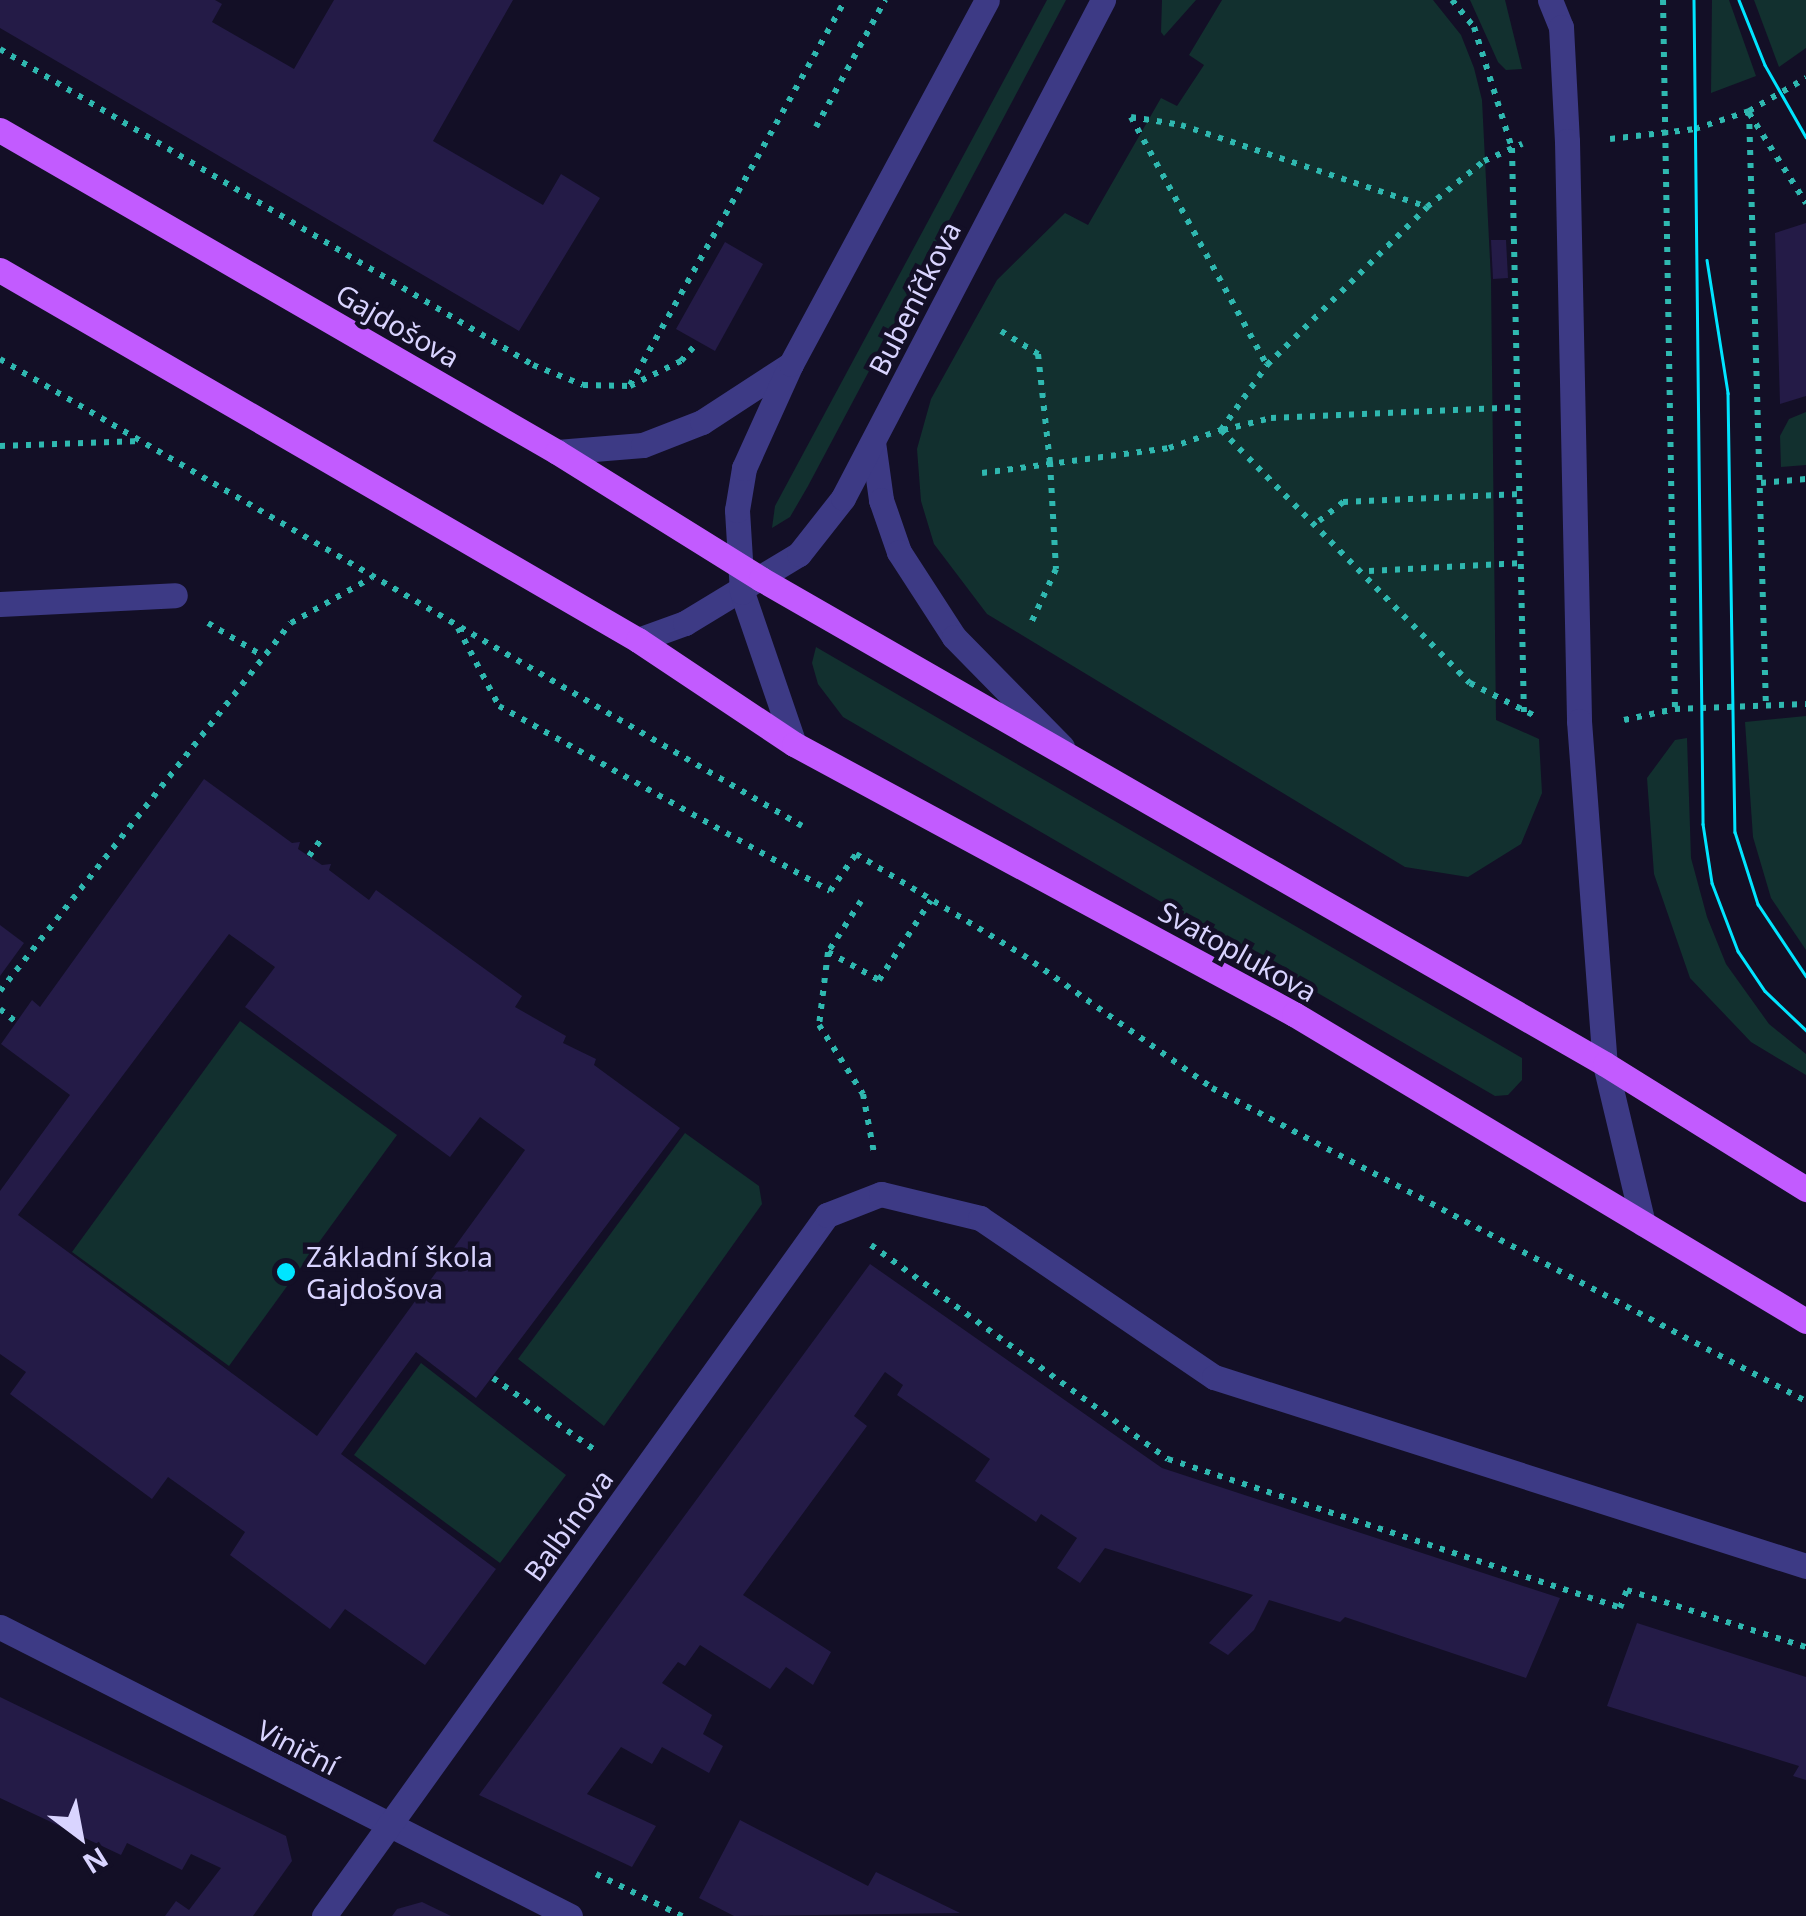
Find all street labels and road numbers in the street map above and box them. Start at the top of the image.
street label: Bubeníčkova [861,216,967,380]
street label: Gajdošova [330,276,466,374]
street label: Svatoplukova [1153,894,1323,1008]
street label: Balbínova [516,1463,620,1587]
street label: Viniční [252,1712,344,1782]

